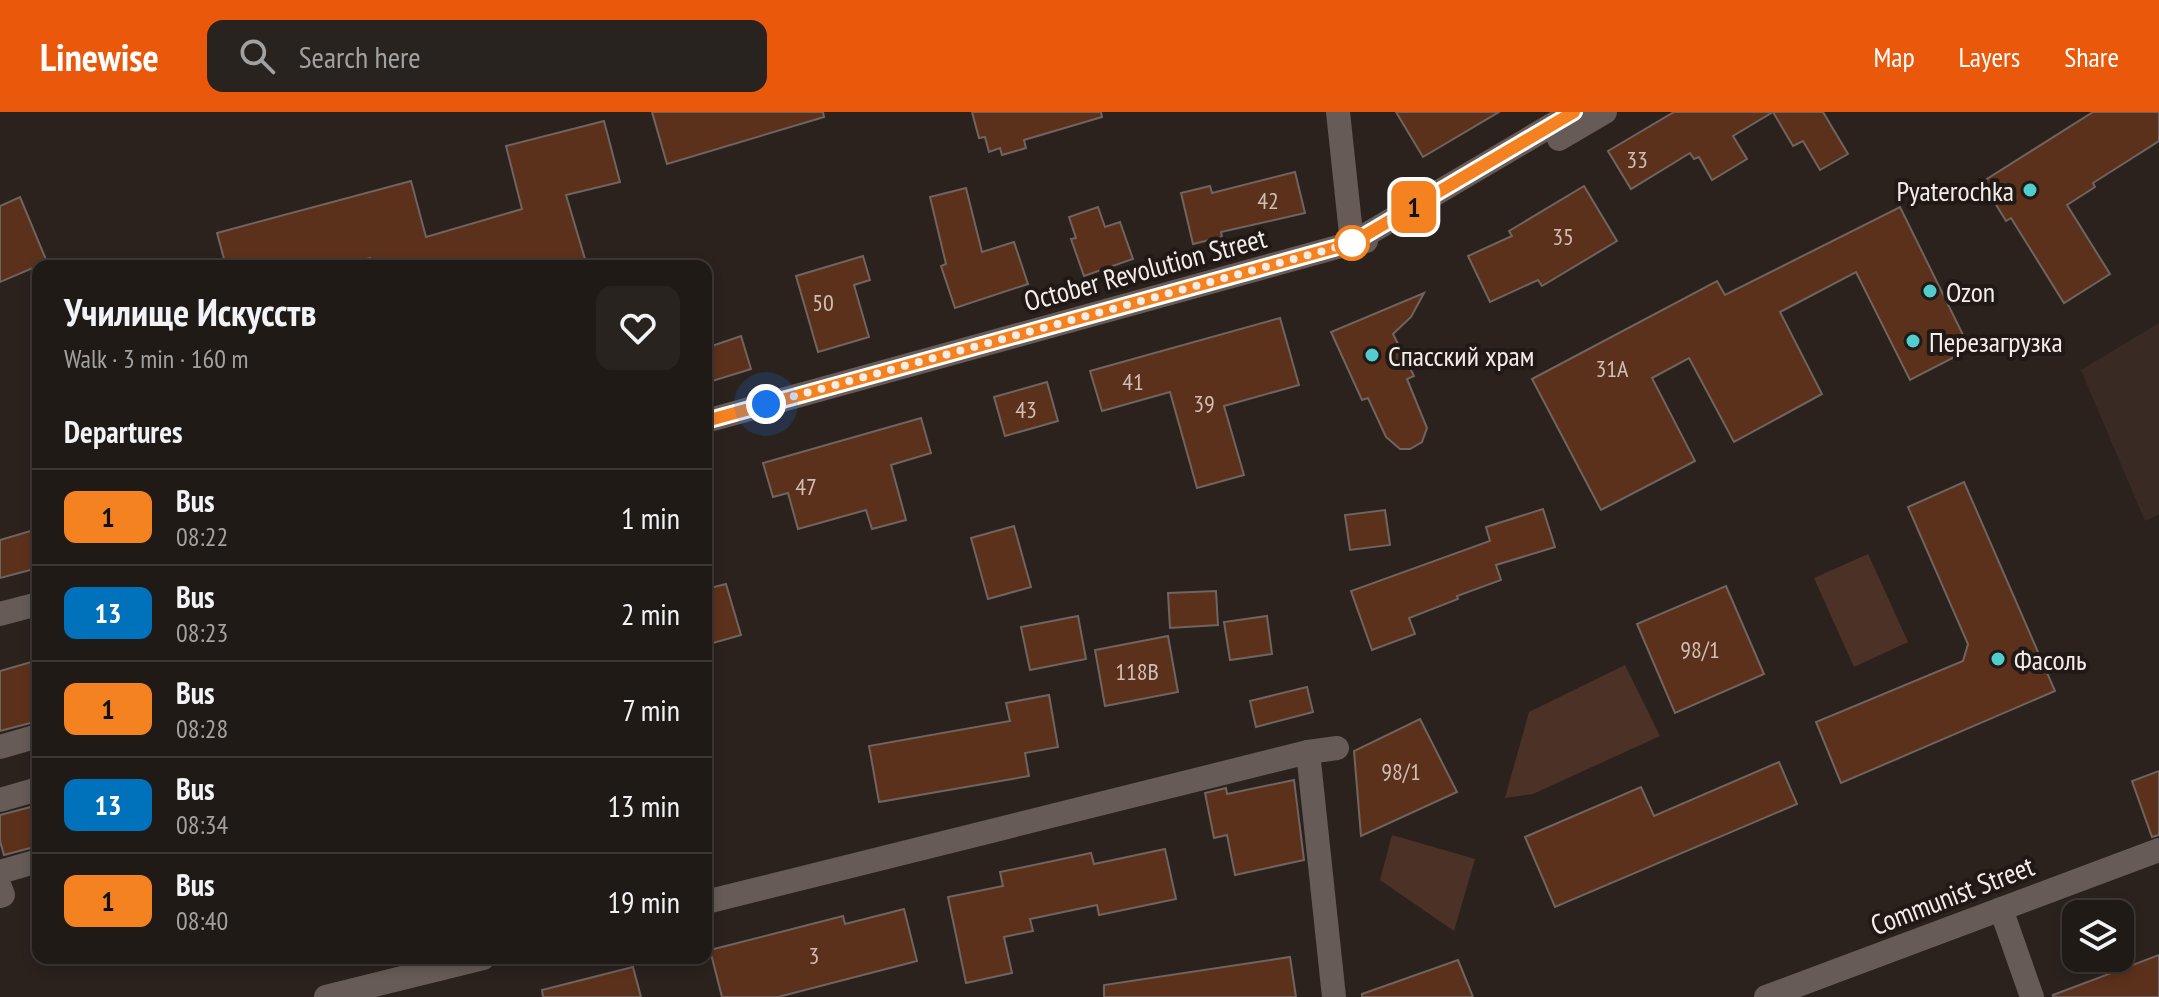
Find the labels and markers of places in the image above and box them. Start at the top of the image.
place label: Pyaterochka [1896,172,2014,209]
marker: Pyaterochka [2021,181,2039,199]
unlabelled marker [1335,226,1369,260]
place label: Ozon [1946,273,1995,310]
marker: Ozon [1921,282,1939,300]
place label: Перезагрузка [1929,323,2063,360]
marker: Перезагрузка [1904,332,1922,350]
place label: Спасский храм [1388,337,1534,374]
marker: Спасский храм [1363,346,1381,364]
place label: Фасоль [2014,641,2086,678]
marker: Фасоль [1989,650,2007,668]

